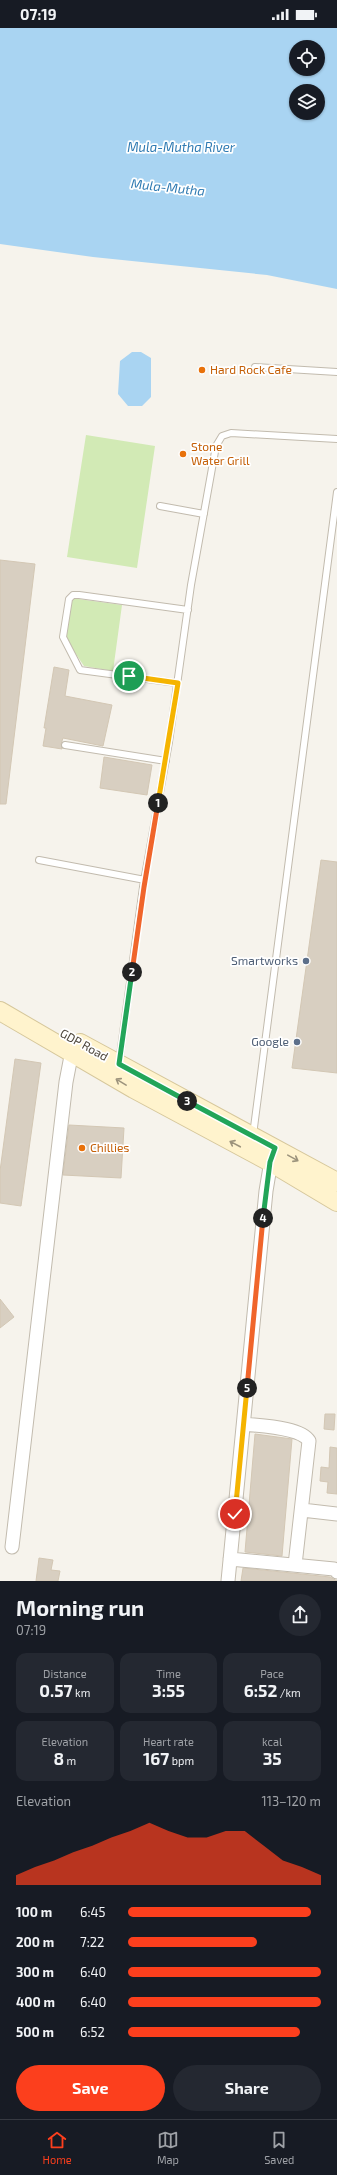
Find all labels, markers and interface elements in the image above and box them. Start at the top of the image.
text: 07:19 [20,5,57,23]
map controls [289,40,325,120]
button: locate [289,40,325,76]
button: layers [289,84,325,120]
water label: Mula-Mutha River [127,139,236,155]
water label: Mula-Mutha [130,175,206,199]
place label: Hard Rock Cafe [210,362,292,376]
marker: Hard Rock Cafe [197,365,207,375]
place label: Stone Water Grill [191,439,250,467]
marker: Stone Water Grill [178,449,188,459]
pin [112,659,146,693]
icon: arrive [118,665,140,687]
pin: 1 [148,793,168,813]
text: 1 [156,796,160,809]
place label: Smartworks [231,953,298,967]
marker: Smartworks [301,956,311,966]
pin: 2 [122,962,142,982]
text: 2 [129,965,135,978]
street label: GDP Road [58,1025,111,1063]
place label: Google [251,1034,289,1048]
marker: Google [292,1037,302,1047]
one-way arrow [115,1077,127,1085]
pin: 3 [177,1091,197,1111]
text: 3 [184,1094,190,1107]
one-way arrow [230,1139,242,1147]
place label: Chillies [90,1140,129,1154]
marker: Chillies [77,1143,87,1153]
one-way arrow [286,1154,298,1162]
pin: 4 [253,1208,273,1228]
text: 4 [259,1211,267,1224]
pin: 5 [237,1378,257,1398]
text: 5 [244,1381,250,1394]
pin [218,1497,252,1531]
icon: check [224,1503,246,1525]
text: Morning run [16,1594,144,1620]
button: share [279,1594,321,1636]
text: 07:19 [16,1622,46,1638]
text: Distance [43,1667,87,1680]
text: Time [156,1667,181,1680]
text: Pace [260,1667,284,1680]
text: 0.57 [39,1680,73,1700]
text: 3:55 [152,1680,185,1700]
text: 6:52 [244,1680,277,1700]
text: km [73,1686,90,1699]
text: /km [277,1686,301,1699]
text: Elevation [41,1735,88,1748]
text: Heart rate [143,1735,194,1748]
text: kcal [262,1735,282,1748]
text: 8 [53,1748,64,1768]
text: 167 [143,1748,169,1768]
text: 35 [263,1748,282,1768]
text: m [64,1754,76,1767]
text: bpm [169,1754,194,1767]
text: Elevation [16,1793,71,1809]
text: 113–120 m [262,1793,321,1809]
text: 100 m [16,1904,52,1920]
text: 6:45 [80,1904,105,1920]
text: 200 m [16,1934,54,1950]
text: 7:22 [80,1934,104,1950]
text: 300 m [16,1964,54,1980]
text: 6:40 [80,1964,106,1980]
text: 400 m [16,1994,55,2010]
text: 6:40 [80,1994,106,2010]
text: 500 m [16,2024,54,2040]
text: 6:52 [80,2024,105,2040]
button: Save [16,2065,165,2111]
button: Share [173,2065,321,2111]
tab: Home [43,2129,72,2166]
tab: Map [157,2129,179,2166]
tab: Saved [264,2129,294,2166]

